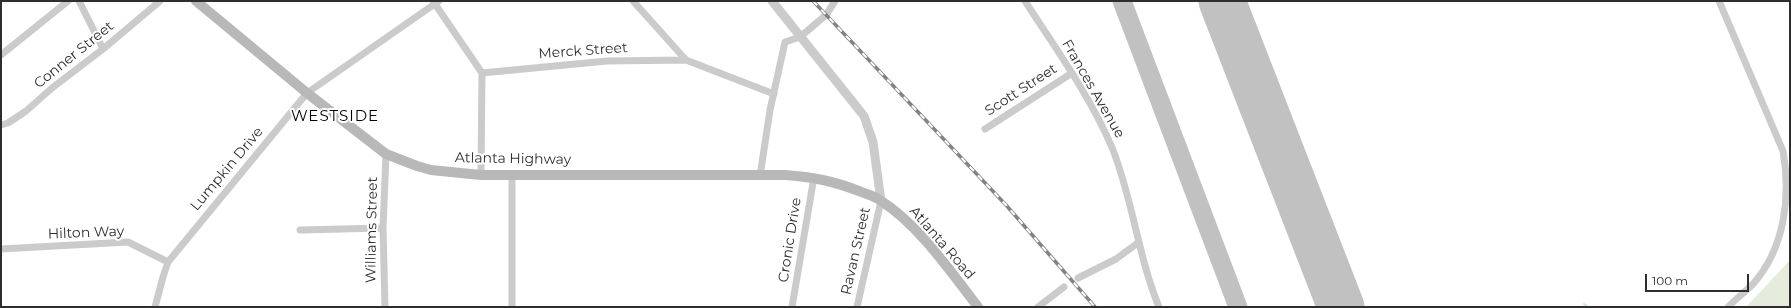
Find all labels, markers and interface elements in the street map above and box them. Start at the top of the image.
street label: Conner Street [31,18,117,92]
street label: Frances Avenue [1058,37,1128,141]
street label: Merck Street [538,40,628,62]
street label: Scott Street [982,61,1060,119]
district label: WESTSIDE [291,108,379,126]
street label: Lumpkin Drive [187,124,267,214]
street label: Atlanta Highway [455,150,571,168]
street label: Williams Street [363,177,381,283]
street label: Cronic Drive [775,196,805,284]
street label: Atlanta Road [906,203,978,283]
street label: Ravan Street [838,206,874,296]
street label: Hilton Way [47,223,125,243]
scale bar [1647,266,1751,292]
text: 100 m [1652,273,1688,288]

